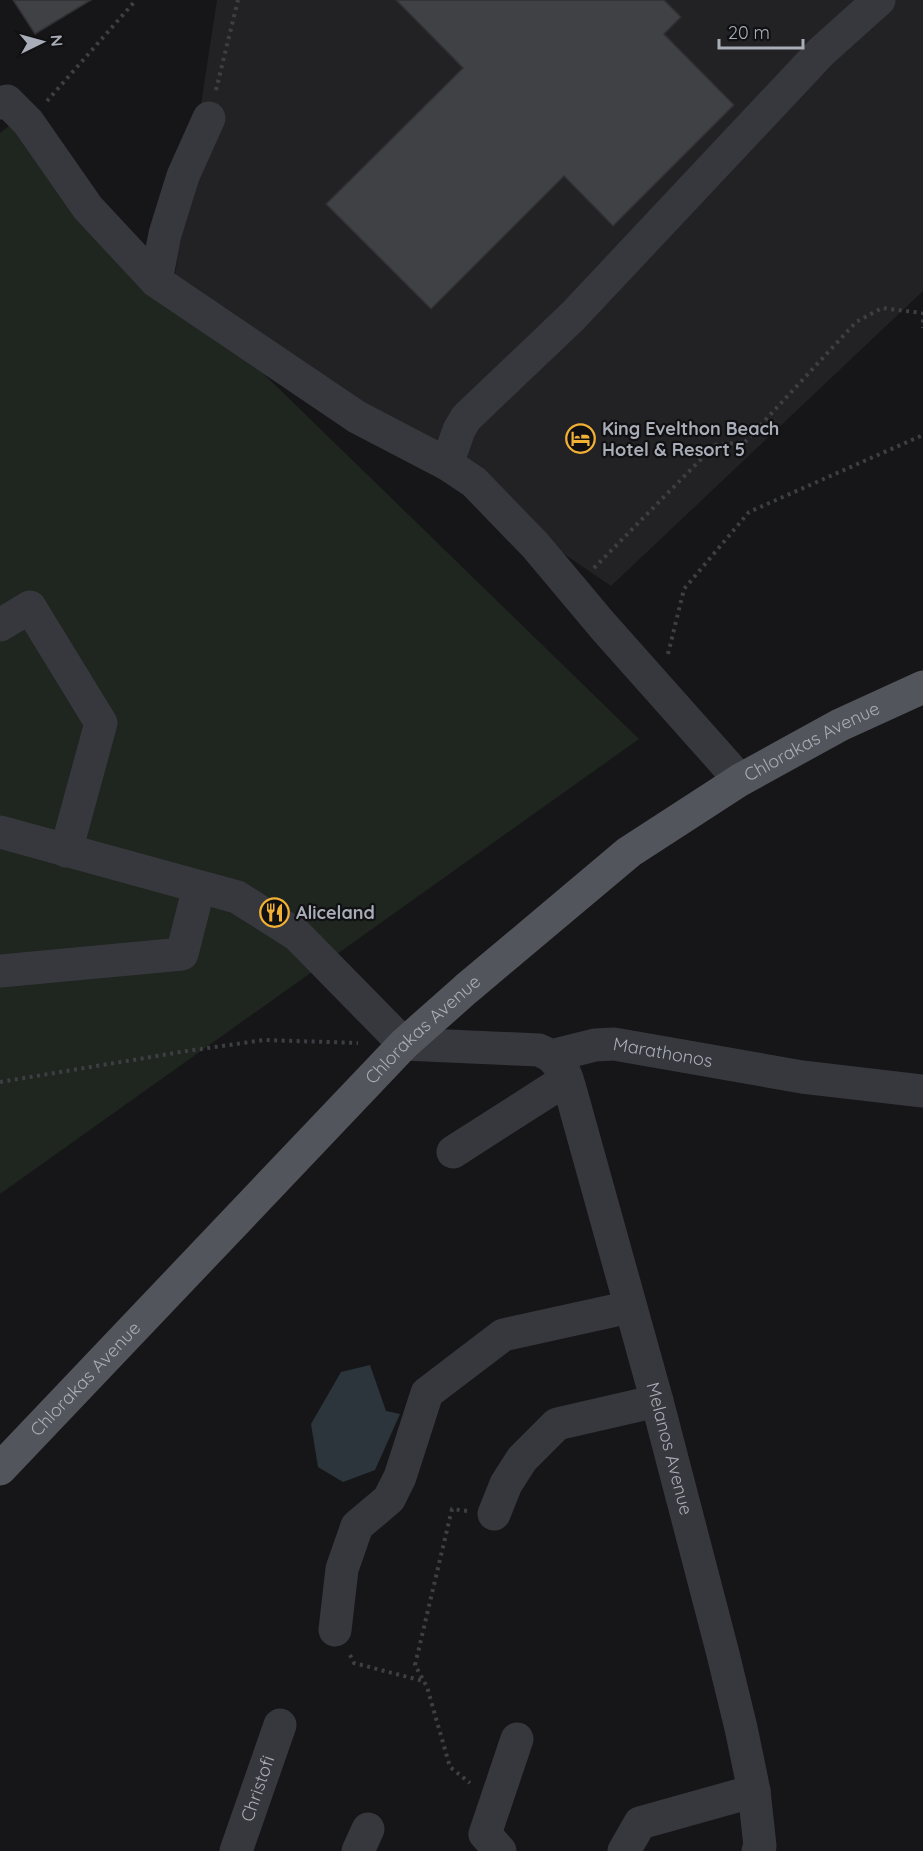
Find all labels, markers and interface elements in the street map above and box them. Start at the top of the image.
north arrow [12,12,72,72]
scale bar [719,12,803,50]
text: 20 m [728,21,770,44]
text: N [46,34,67,47]
place label: King Evelthon Beach Hotel & Resort 5 [602,417,779,461]
hotel icon: King Evelthon Beach Hotel & Resort 5 [565,423,597,455]
street label: Chlorakas Avenue [740,696,883,786]
restaurant icon: Aliceland [259,897,291,929]
place label: Aliceland [296,901,375,924]
street label: Chlorakas Avenue [360,970,485,1089]
street label: Marathonos [611,1032,714,1072]
street label: Chlorakas Avenue [25,1317,145,1441]
street label: Melanos Avenue [641,1380,698,1517]
street label: Christofi [235,1752,279,1825]

